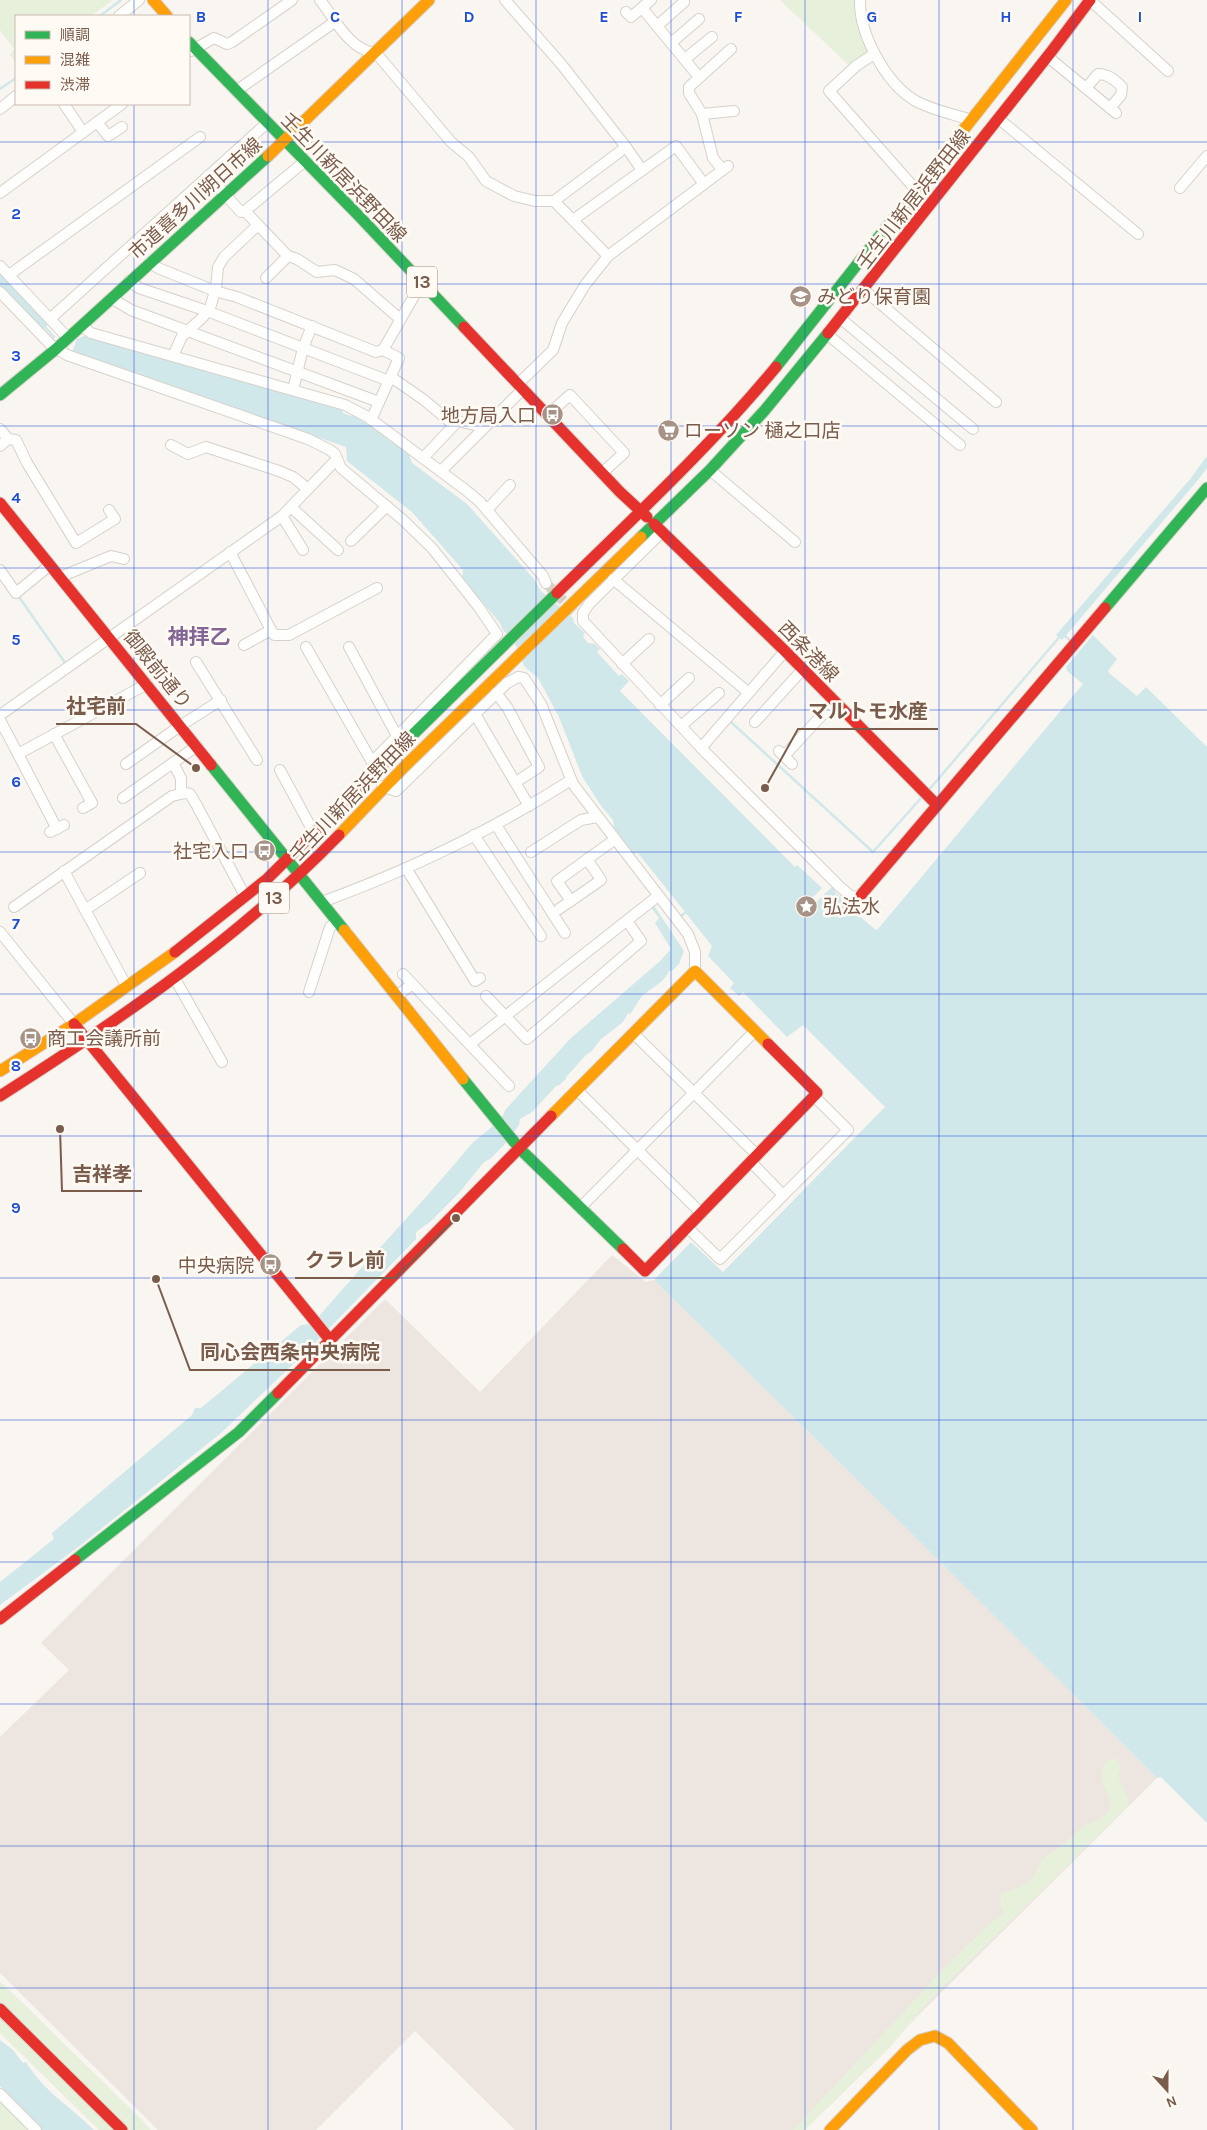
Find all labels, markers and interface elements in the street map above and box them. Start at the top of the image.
text: B [196,7,206,26]
text: C [330,7,340,26]
text: D [464,7,475,26]
text: E [599,7,609,26]
text: F [734,7,743,26]
text: G [867,7,877,26]
text: H [1000,7,1012,26]
text: I [1138,7,1142,26]
legend [15,15,190,105]
text: 順調 [60,26,90,44]
text: 混雑 [60,51,90,69]
text: 渋滞 [60,76,90,94]
street label: 壬生川新居浜野田線 [276,109,411,247]
street label: 壬生川新居浜野田線 [852,125,975,274]
street label: 市道喜多川朔日市線 [125,133,267,264]
text: 2 [11,204,21,223]
road number: 13 [407,266,437,298]
school or university icon: みどり保育園 [789,284,813,308]
place label: みどり保育園 [817,286,931,308]
text: 3 [11,346,21,365]
bus stop icon: 地方局入口 [540,403,564,427]
place label: 地方局入口 [441,405,536,427]
supermarket icon: ローソン 樋之口店 [656,418,680,442]
place label: ローソン 樋之口店 [684,420,841,442]
text: 4 [11,488,21,507]
street label: 西条港線 [774,617,843,686]
district label: 神拝乙 [168,625,231,649]
street label: 御殿前通り [119,626,196,713]
text: 5 [11,630,21,649]
callout: 社宅前 [56,689,136,724]
callout: マルトモ水産 [798,694,938,729]
text: 社宅前 [66,695,126,718]
text: マルトモ水産 [808,700,928,723]
street label: 壬生川新居浜野田線 [285,728,420,866]
text: 6 [11,772,21,791]
bus stop icon: 社宅入口 [253,839,277,863]
place label: 社宅入口 [173,841,249,863]
road number: 13 [259,882,289,914]
place icon: 弘法水 [795,894,819,918]
place label: 弘法水 [823,896,880,918]
text: 7 [12,914,20,933]
bus stop icon: 商工会議所前 [19,1026,43,1050]
place label: 商工会議所前 [47,1028,161,1050]
text: 8 [11,1056,21,1075]
callout: 吉祥孝 [62,1156,142,1191]
text: 吉祥孝 [72,1163,132,1186]
text: 9 [11,1198,21,1217]
callout: クラレ前 [295,1243,395,1278]
text: クラレ前 [305,1249,385,1272]
bus stop icon: 中央病院 [258,1253,282,1277]
place label: 中央病院 [178,1255,254,1277]
callout: 同心会西条中央病院 [190,1335,390,1370]
text: 同心会西条中央病院 [200,1341,380,1364]
north arrow [1142,2065,1192,2115]
text: N [1164,2092,1179,2111]

